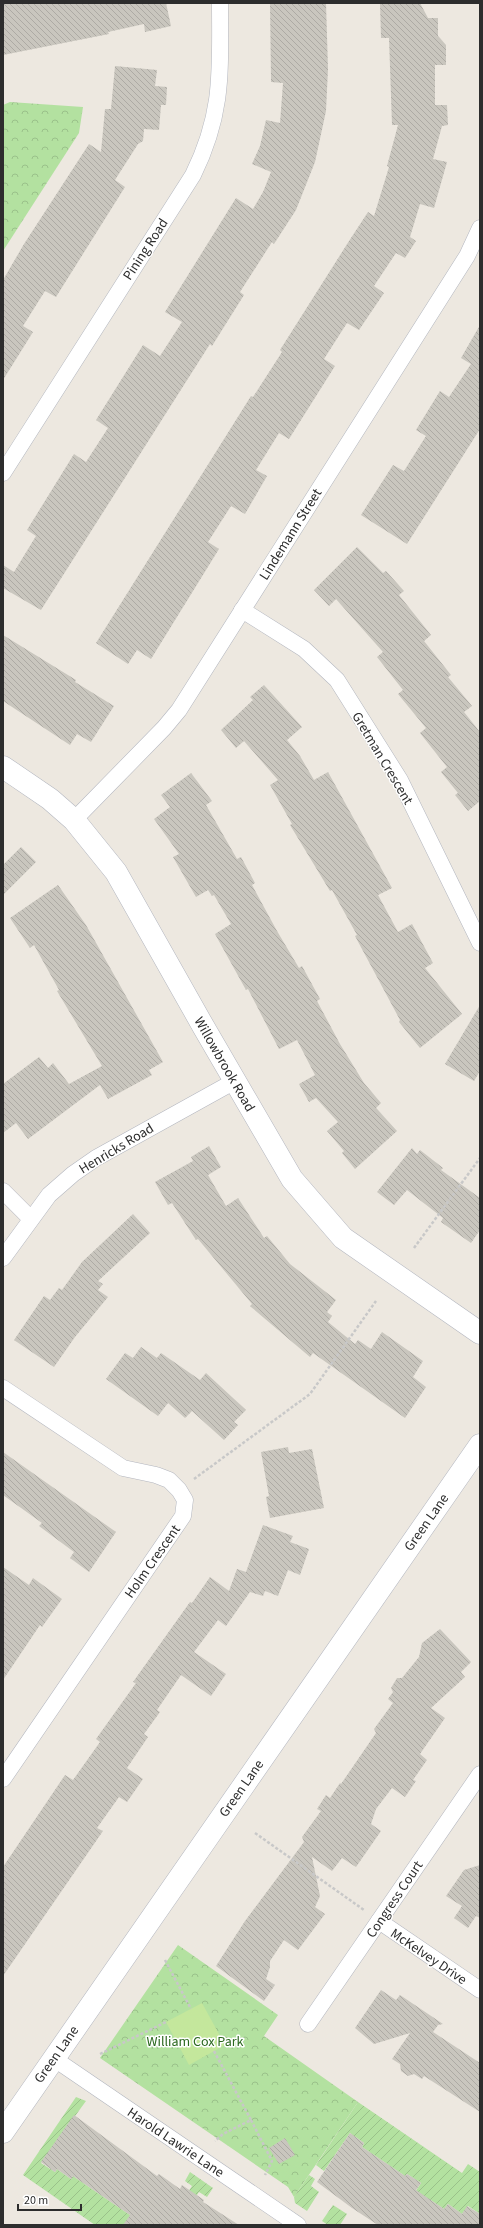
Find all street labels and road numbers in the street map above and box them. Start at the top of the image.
street label: Pining Road [118,215,173,284]
street label: Lindemann Street [255,485,327,584]
street label: Gretman Crescent [347,708,418,809]
street label: Willowbrook Road [189,1013,259,1116]
street label: Henricks Road [75,1119,158,1179]
street label: Green Lane [400,1490,454,1555]
street label: Holm Crescent [120,1521,186,1602]
street label: Green Lane [215,1756,269,1821]
street label: Congress Court [362,1857,428,1942]
street label: McKelvey Drive [386,1924,471,1990]
street label: Green Lane [30,2022,84,2087]
street label: Harold Lawrie Lane [123,2103,228,2183]

